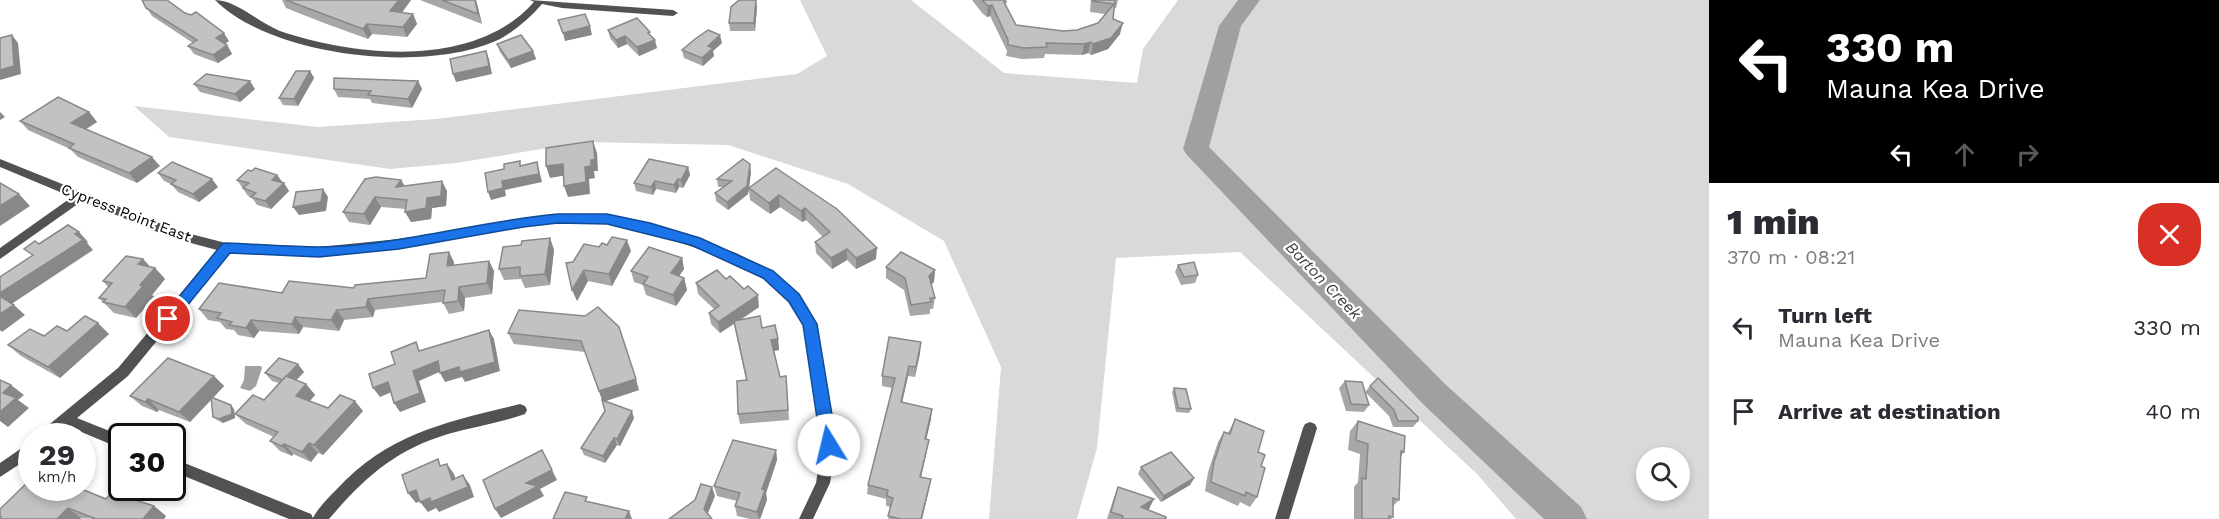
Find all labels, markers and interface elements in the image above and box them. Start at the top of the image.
text: 330 m [1826,23,1954,72]
icon: left [1727,24,1805,102]
text: Mauna Kea Drive [1826,73,2045,105]
icon: left [1885,138,1918,171]
icon: ahead [1948,138,1981,171]
icon: right [2011,138,2044,171]
street label: Cypress Point East [58,180,194,246]
text: 1 min [1727,201,1820,243]
button: close [2138,203,2201,266]
water label: Barton Creek [1282,238,1366,324]
text: 370 m · 08:21 [1727,245,1855,269]
pin [142,293,193,344]
icon: arrive [151,302,184,335]
text: Turn left [1778,303,1872,328]
icon: left [1727,311,1760,344]
text: 330 m [2133,315,2201,340]
text: Mauna Kea Drive [1778,328,1940,352]
icon: arrive [1727,395,1760,428]
text: Arrive at destination [1778,399,2001,424]
text: 40 m [2145,399,2201,424]
position arrow [797,413,861,477]
speed limit sign: 30 [108,423,186,501]
text: 29 [39,437,75,472]
map controls [1636,447,1690,501]
button: search [1636,447,1690,501]
text: km/h [38,468,76,486]

